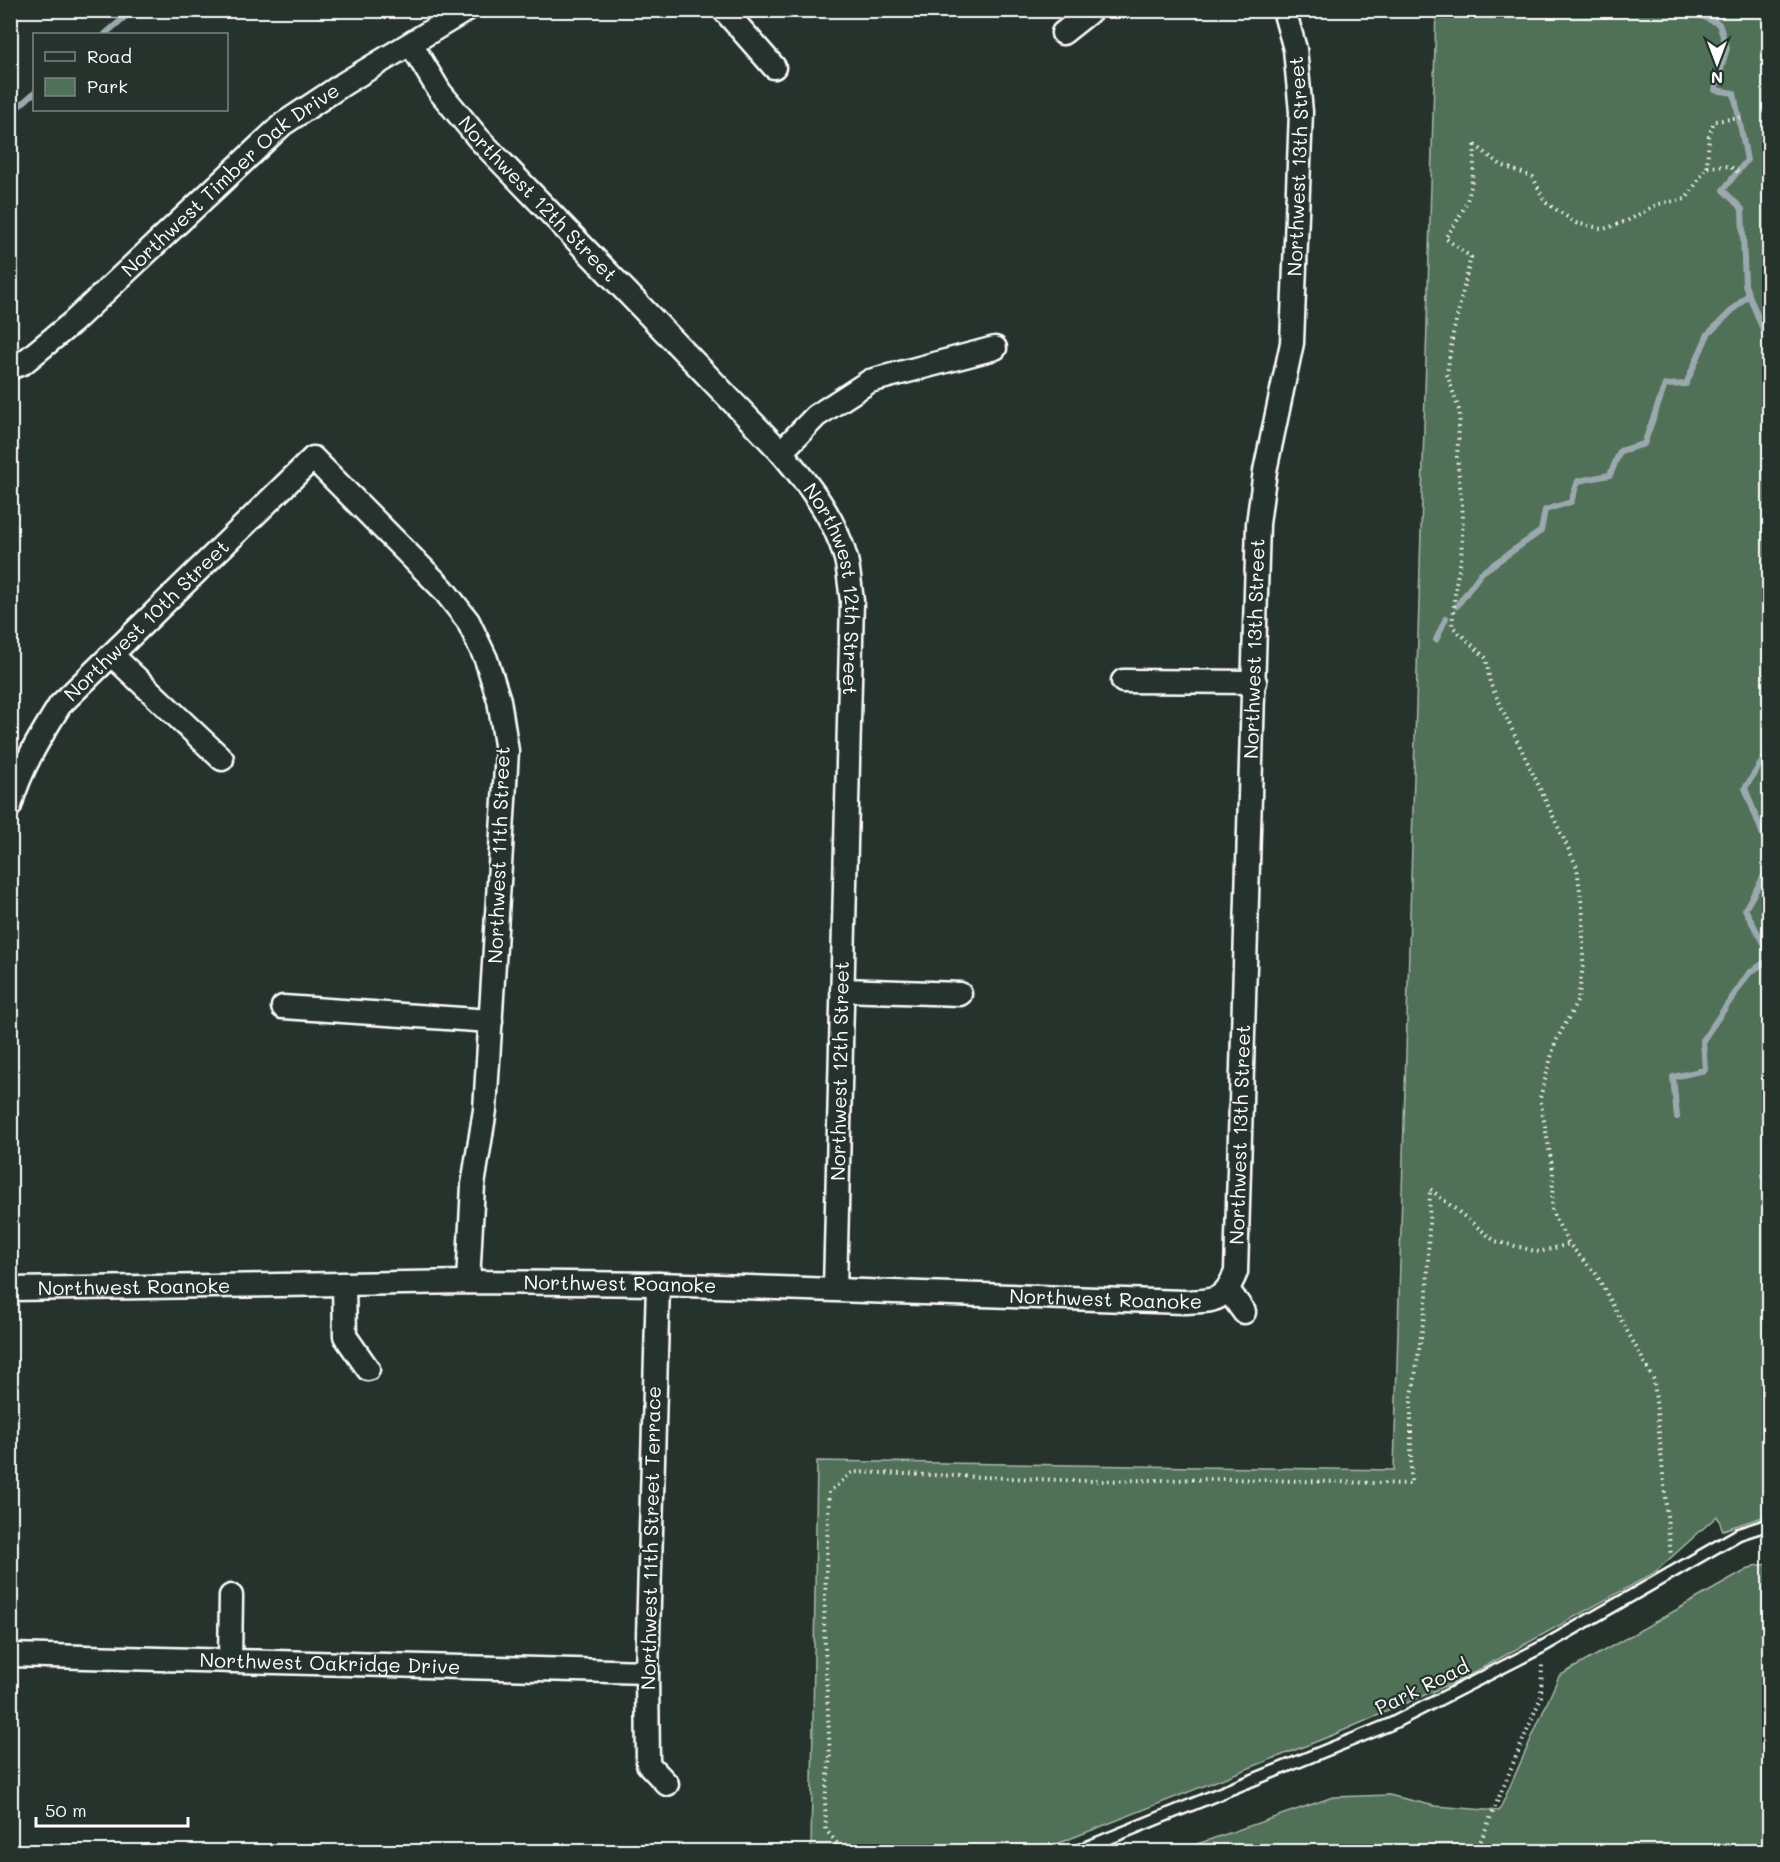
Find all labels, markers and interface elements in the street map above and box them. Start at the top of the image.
legend [33,33,228,111]
north arrow [1687,33,1747,93]
text: Road [87,44,132,68]
street label: Northwest 13th Street [1281,55,1313,277]
text: N [1711,68,1723,89]
text: Park [87,74,128,98]
street label: Northwest Timber Oak Drive [115,76,344,282]
street label: Northwest 12th Street [453,110,624,287]
street label: Northwest 12th Street [798,477,866,695]
street label: Northwest 10th Street [58,533,234,706]
street label: Northwest 13th Street [1237,538,1270,759]
street label: Northwest 11th Street [481,746,515,964]
street label: Northwest 12th Street [824,961,854,1181]
street label: Northwest 13th Street [1223,1024,1255,1245]
street label: Northwest Roanoke [523,1269,717,1298]
street label: Northwest Roanoke [37,1272,231,1301]
street label: Northwest Roanoke [1009,1282,1203,1314]
street label: Northwest 11th Street Terrace [634,1386,666,1690]
street label: Northwest Oakridge Drive [199,1646,461,1679]
street label: Park Road [1370,1652,1473,1720]
scale bar [36,1790,188,1828]
text: 50 m [45,1798,87,1822]

